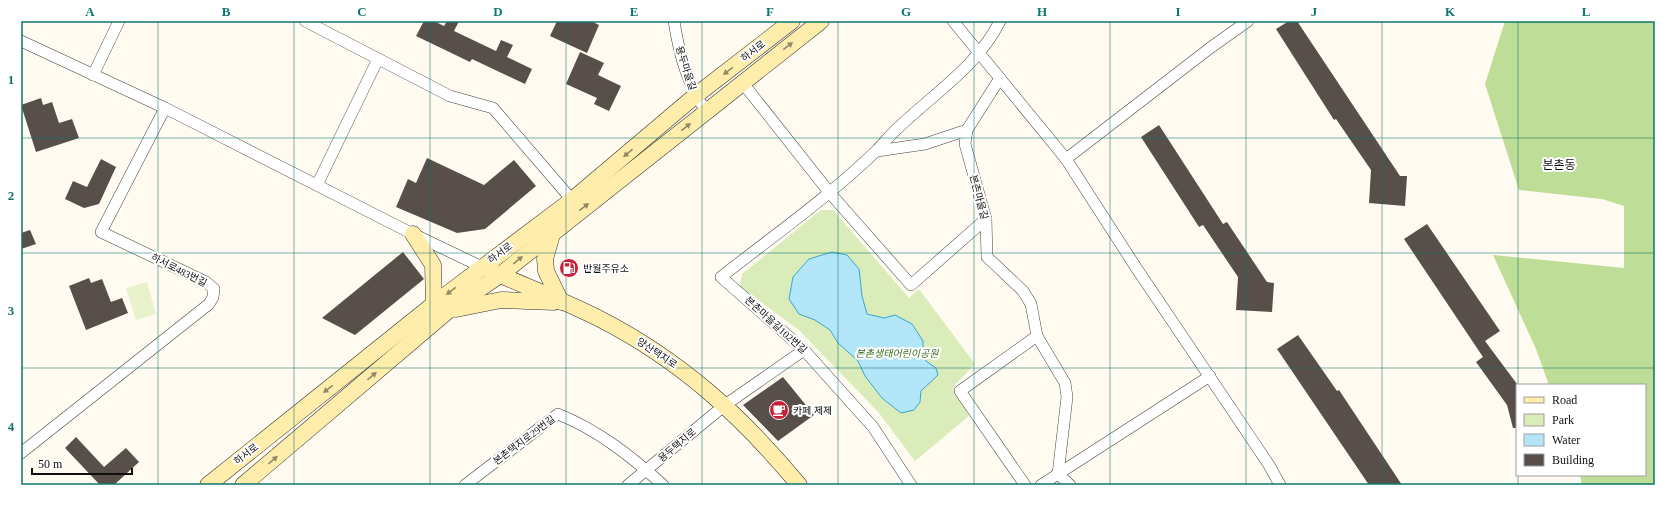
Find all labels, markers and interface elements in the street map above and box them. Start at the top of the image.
text: A [85,4,95,19]
text: B [222,4,231,19]
text: C [357,4,367,19]
text: D [493,4,503,19]
text: E [630,4,638,19]
text: F [766,4,774,19]
text: G [901,4,911,19]
text: H [1037,4,1047,19]
text: I [1175,4,1181,19]
text: J [1311,4,1318,19]
text: K [1445,4,1456,19]
text: L [1582,4,1591,19]
street label: 하서로 [739,38,767,64]
one-way arrow [783,42,794,51]
street label: 용두마을길 [674,44,698,92]
one-way arrow [723,66,734,75]
text: 1 [8,72,14,87]
one-way arrow [681,122,692,131]
one-way arrow [623,148,632,157]
district label: 본촌동 [1542,158,1576,172]
street label: 본촌마을길 [968,173,990,221]
text: 2 [8,188,14,203]
one-way arrow [579,203,590,212]
street label: 하서로 [486,240,514,266]
street label: 하서로483번길 [149,251,209,289]
one-way arrow [512,256,523,265]
fuel station icon: 반월주유소 [558,257,580,279]
place label: 반월주유소 [583,263,629,274]
one-way arrow [446,286,457,295]
street label: 본촌마을길102번길 [743,294,809,356]
text: 3 [8,303,15,318]
street label: 양산택지로 [635,336,679,370]
park label: 본촌생태어린이공원 [856,348,939,359]
one-way arrow [367,371,377,380]
legend [1516,384,1646,476]
one-way arrow [323,385,334,394]
text: Road [1552,393,1577,407]
cafe icon: 카페 제제 [768,399,790,421]
place label: 카페 제제 [793,405,832,416]
street label: 본촌택지로29번길 [491,413,557,467]
text: Park [1552,413,1574,427]
text: 4 [8,419,15,434]
street label: 용두택지로 [656,426,698,464]
text: Water [1552,433,1580,447]
street label: 하서로 [232,441,260,467]
scale bar [32,450,132,476]
text: Building [1552,453,1594,467]
one-way arrow [268,455,278,464]
text: 50 m [38,457,63,471]

